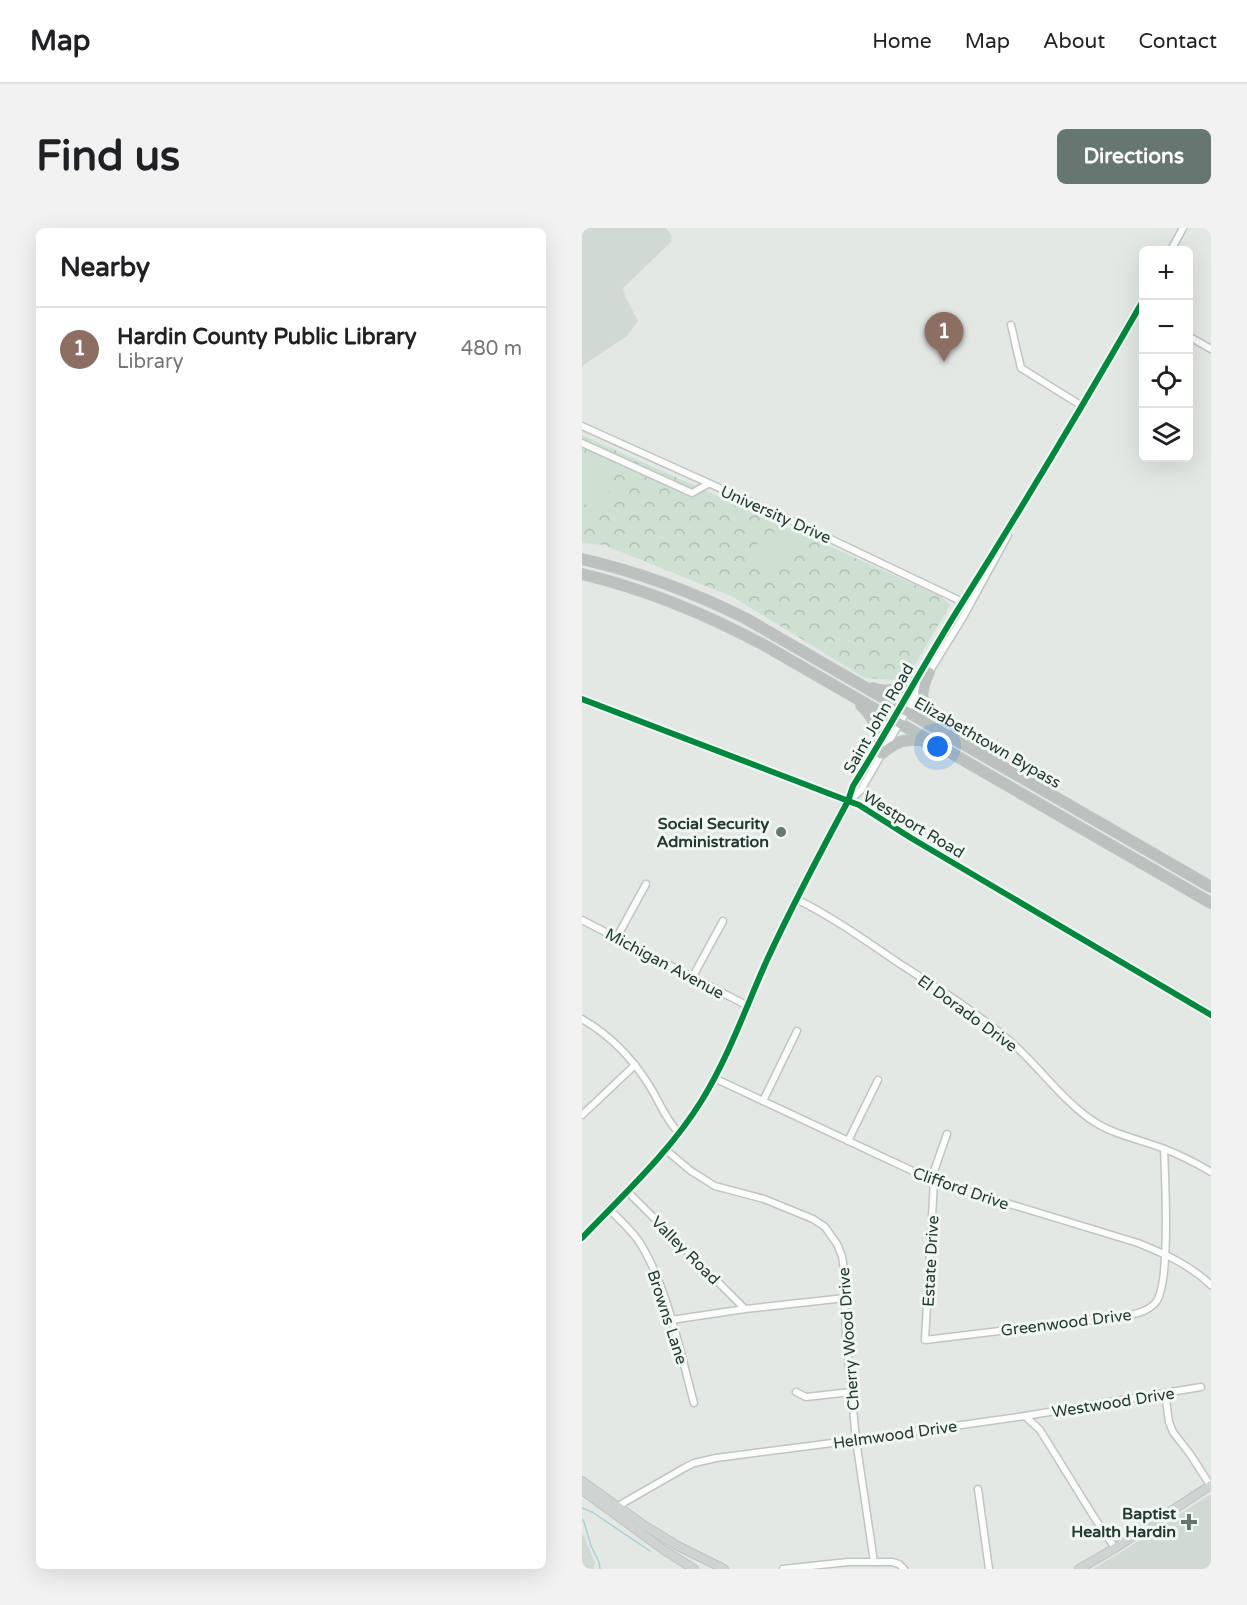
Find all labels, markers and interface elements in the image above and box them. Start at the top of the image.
text: Map [30,24,90,58]
text: Home [872,29,932,54]
text: Map [965,29,1010,54]
text: About [1043,29,1105,54]
text: Contact [1138,29,1217,54]
button: Directions [1057,129,1211,184]
text: Find us [36,131,180,182]
map controls [1139,246,1193,462]
button: + [1139,246,1193,300]
text: Nearby [60,252,150,283]
button: − [1139,300,1193,354]
pin: 1 [924,312,964,362]
text: Hardin County Public Library [117,324,417,350]
text: 1 [73,337,86,361]
text: 480 m [461,337,522,361]
text: Library [117,350,183,374]
button: locate [1139,354,1193,408]
button: layers [1139,408,1193,462]
street label: University Drive [717,482,834,548]
street label: Saint John Road [839,660,918,777]
street label: Elizabethtown Bypass [911,693,1064,793]
your location [923,732,952,761]
street label: Westport Road [859,787,968,863]
place label: Social Security Administration [657,814,769,852]
marker: Social Security Administration [774,825,788,839]
street label: Michigan Avenue [602,924,727,1004]
street label: El Dorado Drive [914,971,1021,1057]
street label: Clifford Drive [910,1163,1011,1215]
street label: Valley Road [647,1212,724,1289]
street label: Estate Drive [919,1215,943,1307]
street label: Cherry Wood Drive [834,1267,864,1411]
street label: Browns Lane [642,1268,692,1367]
street label: Greenwood Drive [1000,1305,1133,1341]
street label: Westwood Drive [1050,1383,1176,1423]
street label: Helmwood Drive [832,1416,958,1454]
place label: Baptist Health Hardin [1071,1504,1177,1542]
marker: Baptist Health Hardin [1180,1513,1198,1531]

